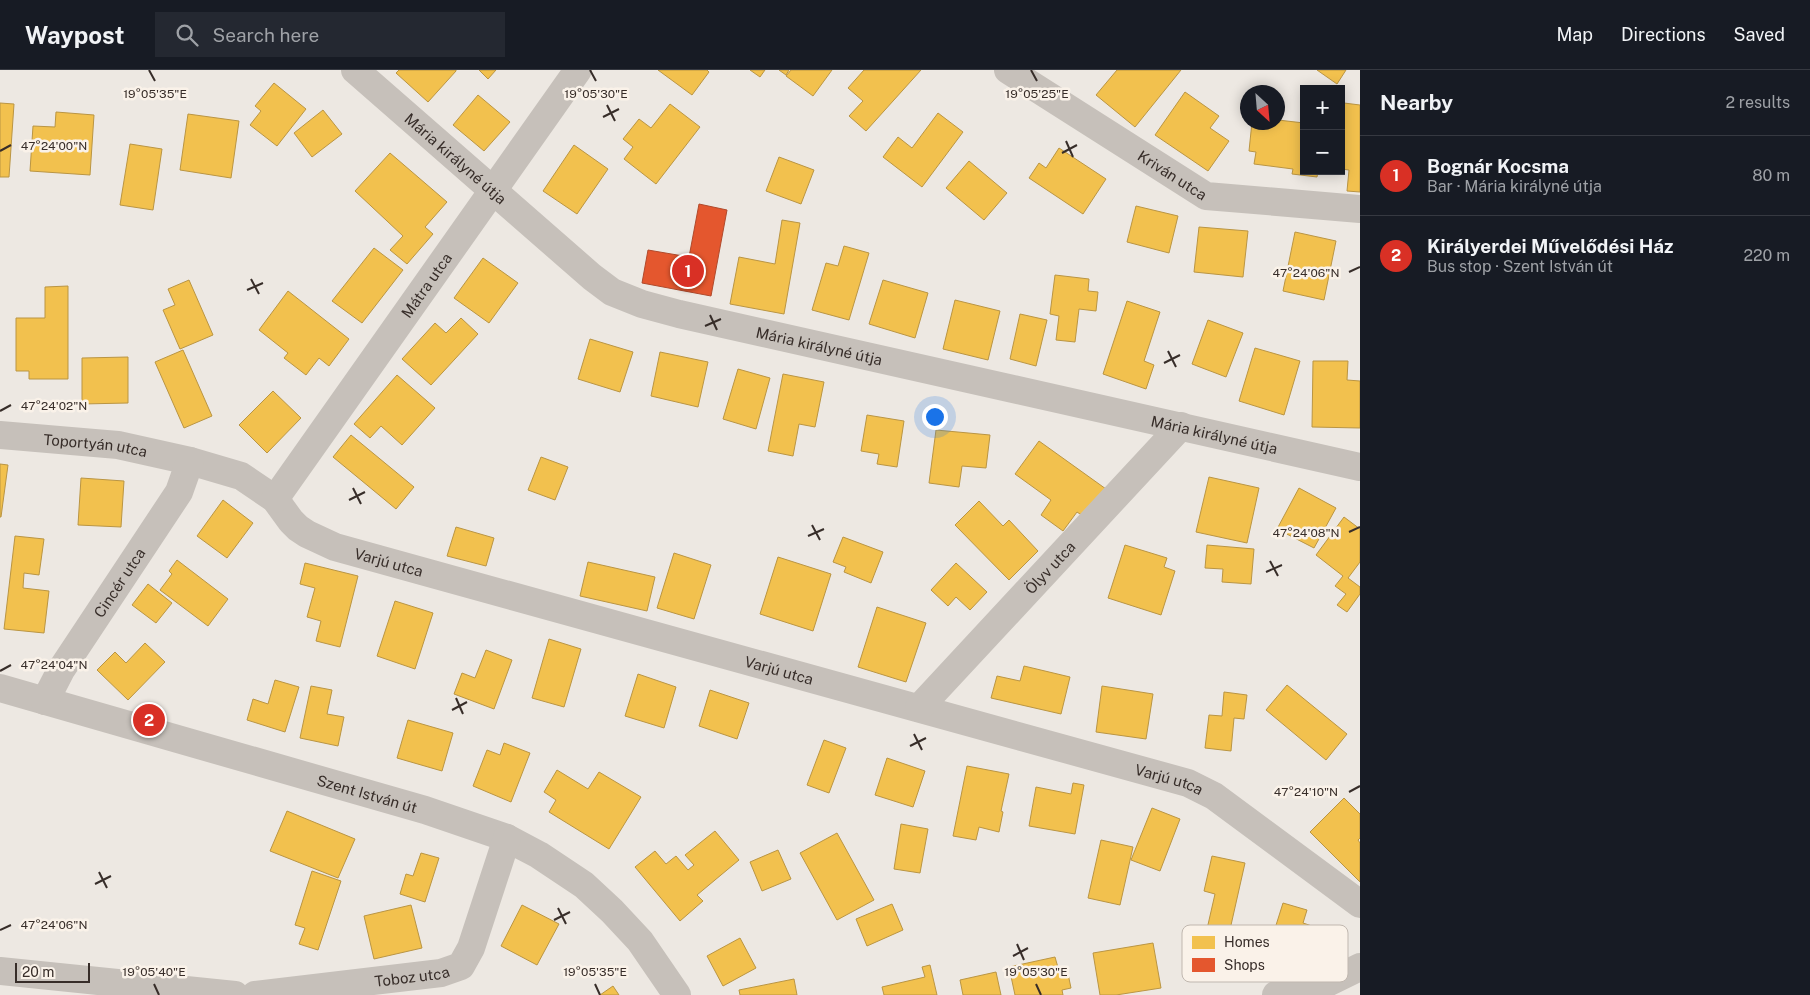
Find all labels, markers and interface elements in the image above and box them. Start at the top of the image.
search box [155,12,505,57]
text: Waypost [25,21,125,49]
icon: search [173,21,201,49]
text: Search here [213,24,319,46]
text: Map [1556,24,1593,45]
text: Directions [1621,24,1706,45]
text: Saved [1734,24,1785,45]
north arrow [1240,85,1285,130]
map controls [1300,85,1345,175]
button: + [1300,85,1345,130]
text: 19°05'35"E [123,87,187,101]
text: 19°05'30"E [564,87,628,101]
text: 19°05'25"E [1005,87,1069,101]
text: Nearby [1380,90,1453,115]
text: 2 results [1725,93,1790,112]
street label: Mária királyné útja [402,109,510,207]
button: − [1300,130,1345,175]
text: 47°24'00"N [21,139,87,153]
street label: Kriván utca [1135,146,1210,203]
text: Bognár Kocsma [1427,155,1569,177]
text: 1 [1393,166,1399,185]
text: 80 m [1752,166,1790,185]
text: Bar · Mária királyné útja [1427,177,1602,196]
text: Királyerdei Művelődési Ház [1427,235,1673,257]
text: 2 [1391,246,1401,265]
text: 220 m [1743,246,1790,265]
street label: Mátra utca [397,249,455,321]
pin: 1 [672,252,704,290]
text: Bus stop · Szent István út [1427,257,1613,276]
text: 47°24'06"N [1273,266,1339,280]
street label: Mária királyné útja [754,323,884,368]
text: 47°24'02"N [21,399,87,413]
your location [922,404,948,430]
street label: Mária királyné útja [1149,412,1279,457]
street label: Toportyán utca [43,430,149,460]
text: 47°24'08"N [1272,526,1340,540]
street label: Ölyv utca [1021,538,1078,597]
street label: Cincér utca [90,544,148,620]
street label: Varjú utca [352,544,425,579]
street label: Varjú utca [743,652,815,687]
text: 47°24'04"N [21,658,88,672]
pin: 2 [133,701,165,739]
street label: Varjú utca [1133,760,1206,798]
street label: Szent István út [315,771,419,816]
text: 47°24'10"N [1274,785,1338,799]
text: 47°24'06"N [21,918,87,932]
legend [1182,925,1348,982]
text: Homes [1224,934,1270,950]
text: Shops [1224,957,1265,973]
scale bar [15,960,90,983]
street label: Toboz utca [374,962,452,989]
text: 20 m [22,964,54,980]
text: 19°05'40"E [122,965,186,979]
text: 19°05'35"E [563,965,627,979]
text: 19°05'30"E [1004,965,1068,979]

